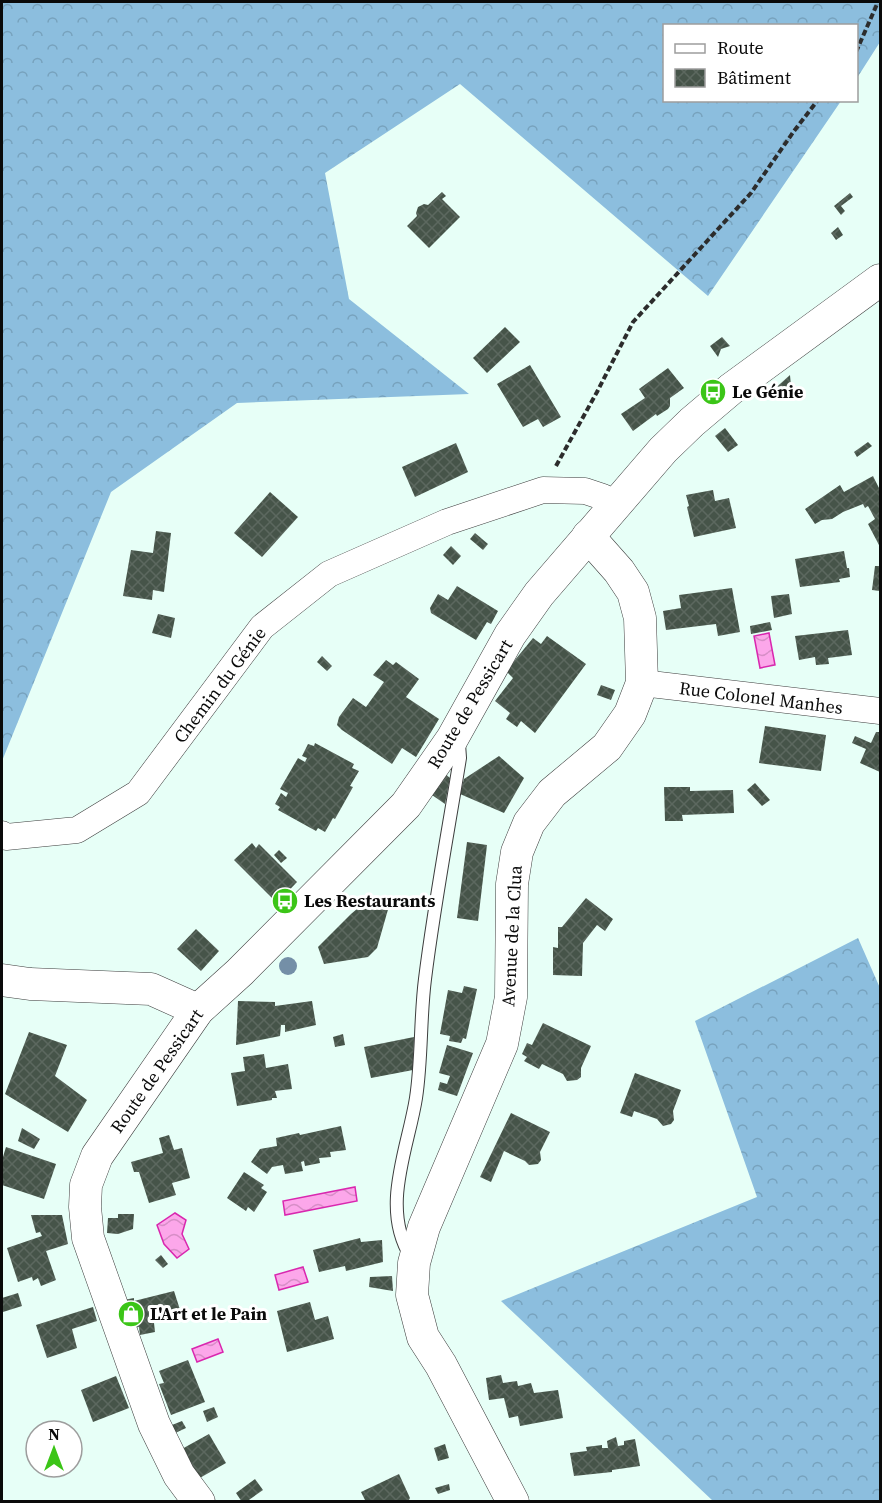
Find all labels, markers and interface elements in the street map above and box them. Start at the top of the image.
legend [663,24,858,102]
text: Route [717,35,764,60]
text: Bâtiment [717,65,791,90]
bus stop icon: Le Génie [698,377,728,407]
place label: Le Génie [732,379,803,404]
street label: Chemin du Génie [168,621,272,748]
street label: Route de Pessicart [421,634,518,773]
street label: Rue Colonel Manhes [678,675,844,720]
street label: Avenue de la Clua [495,864,528,1007]
bus stop icon: Les Restaurants [270,886,300,916]
place label: Les Restaurants [304,888,435,913]
street label: Route de Pessicart [104,1003,209,1138]
shop icon: L'Art et le Pain [116,1299,146,1329]
place label: L'Art et le Pain [150,1301,267,1326]
north arrow [24,1419,84,1479]
text: N [48,1423,60,1445]

